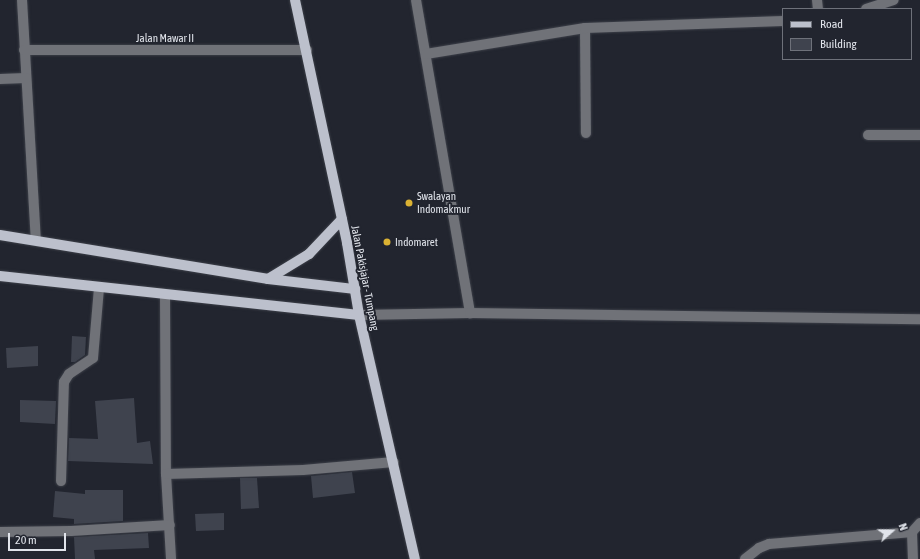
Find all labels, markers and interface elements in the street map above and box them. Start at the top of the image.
legend [782,8,912,60]
text: Road [820,17,843,31]
street label: Jalan Mawar II [136,31,194,45]
text: Building [820,37,857,51]
place label: Swalayan Indomakmur [417,190,470,216]
marker: Swalayan Indomakmur [404,198,414,208]
street label: Jalan Pakisjajar - Tumpang [348,224,382,332]
place label: Indomaret [395,235,438,249]
marker: Indomaret [382,237,392,247]
north arrow [872,511,912,551]
text: N [897,522,910,532]
scale bar [10,525,68,551]
text: 20 m [15,533,37,547]

